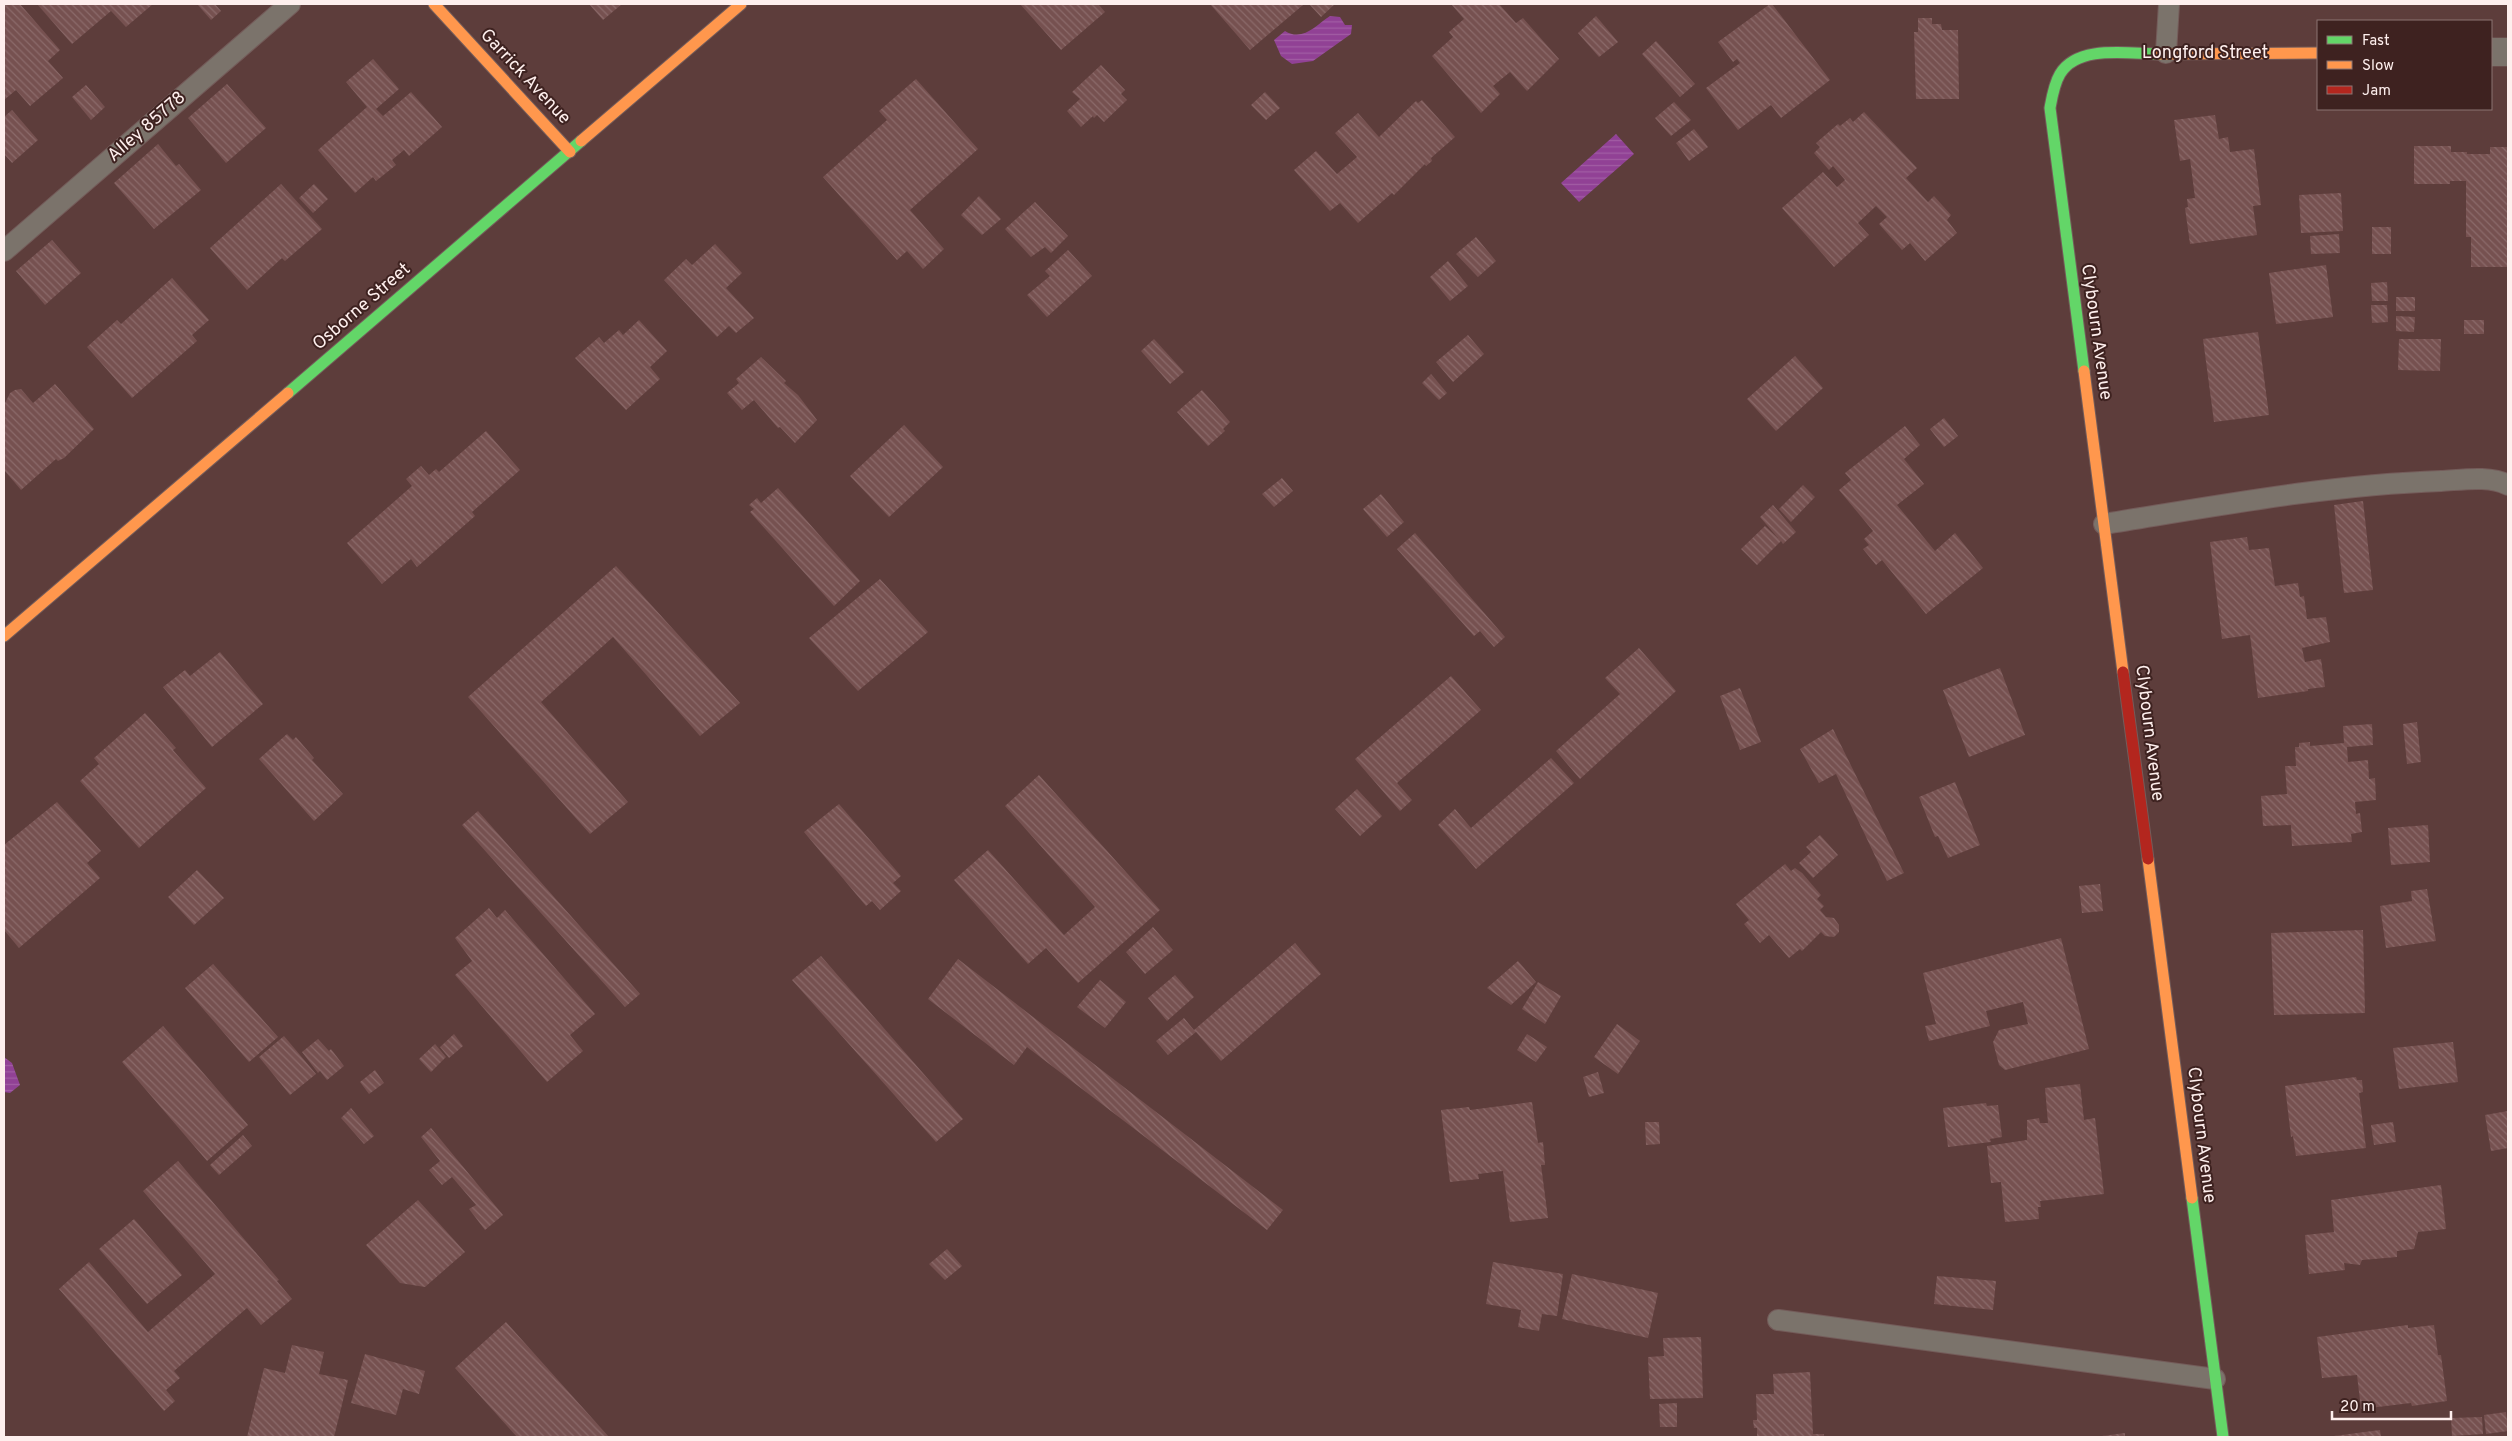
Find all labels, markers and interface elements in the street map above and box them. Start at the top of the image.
legend [2317,20,2492,110]
street label: Garrick Avenue [475,24,575,130]
text: Fast [2362,32,2390,51]
street label: Longford Street [2142,42,2268,65]
text: Slow [2362,57,2394,76]
text: Jam [2362,82,2391,101]
street label: Alley 85778 [103,87,191,167]
street label: Osborne Street [308,258,416,356]
street label: Clybourn Avenue [2075,262,2117,402]
street label: Clybourn Avenue [2129,663,2169,803]
street label: Clybourn Avenue [2181,1065,2221,1205]
scale bar [2332,1388,2451,1420]
text: 20 m [2340,1398,2375,1417]

